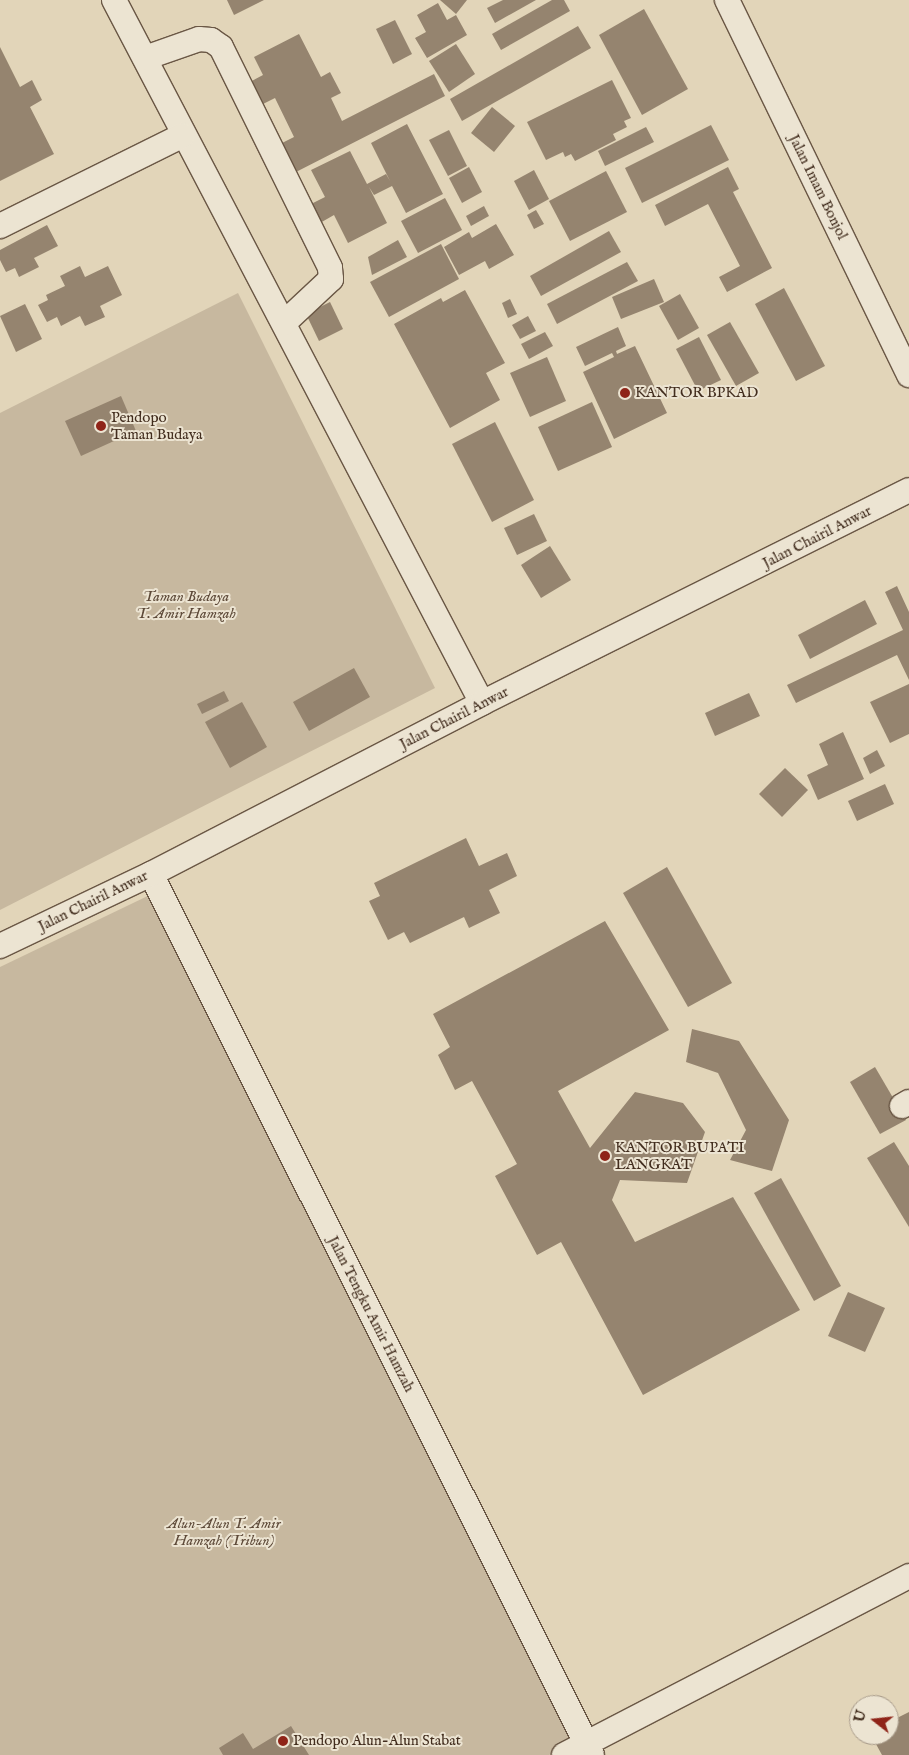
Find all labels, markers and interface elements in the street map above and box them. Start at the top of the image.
street label: Jalan Imam Bonjol [785,131,851,243]
place label: KANTOR BPKAD [635,384,758,402]
marker: KANTOR BPKAD [619,387,631,399]
place label: Pendopo Taman Budaya [111,408,202,443]
marker: Pendopo Taman Budaya [95,420,107,432]
street label: Jalan Chairil Anwar [759,502,875,572]
park label: Taman Budaya T. Amir Hamzah [136,587,236,622]
street label: Jalan Chairil Anwar [396,683,512,753]
street label: Jalan Chairil Anwar [35,867,151,935]
place label: KANTOR BUPATI LANGKAT [615,1138,745,1173]
marker: KANTOR BUPATI LANGKAT [599,1150,611,1162]
street label: Jalan Tengku Amir Hamzah [324,1233,418,1395]
park label: Alun-Alun T. Amir Hamzah (Tribun) [167,1514,281,1549]
north arrow [849,1695,899,1745]
text: U [850,1708,871,1724]
place label: Pendopo Alun-Alun Stabat [293,1732,461,1750]
marker: Pendopo Alun-Alun Stabat [277,1735,289,1747]

